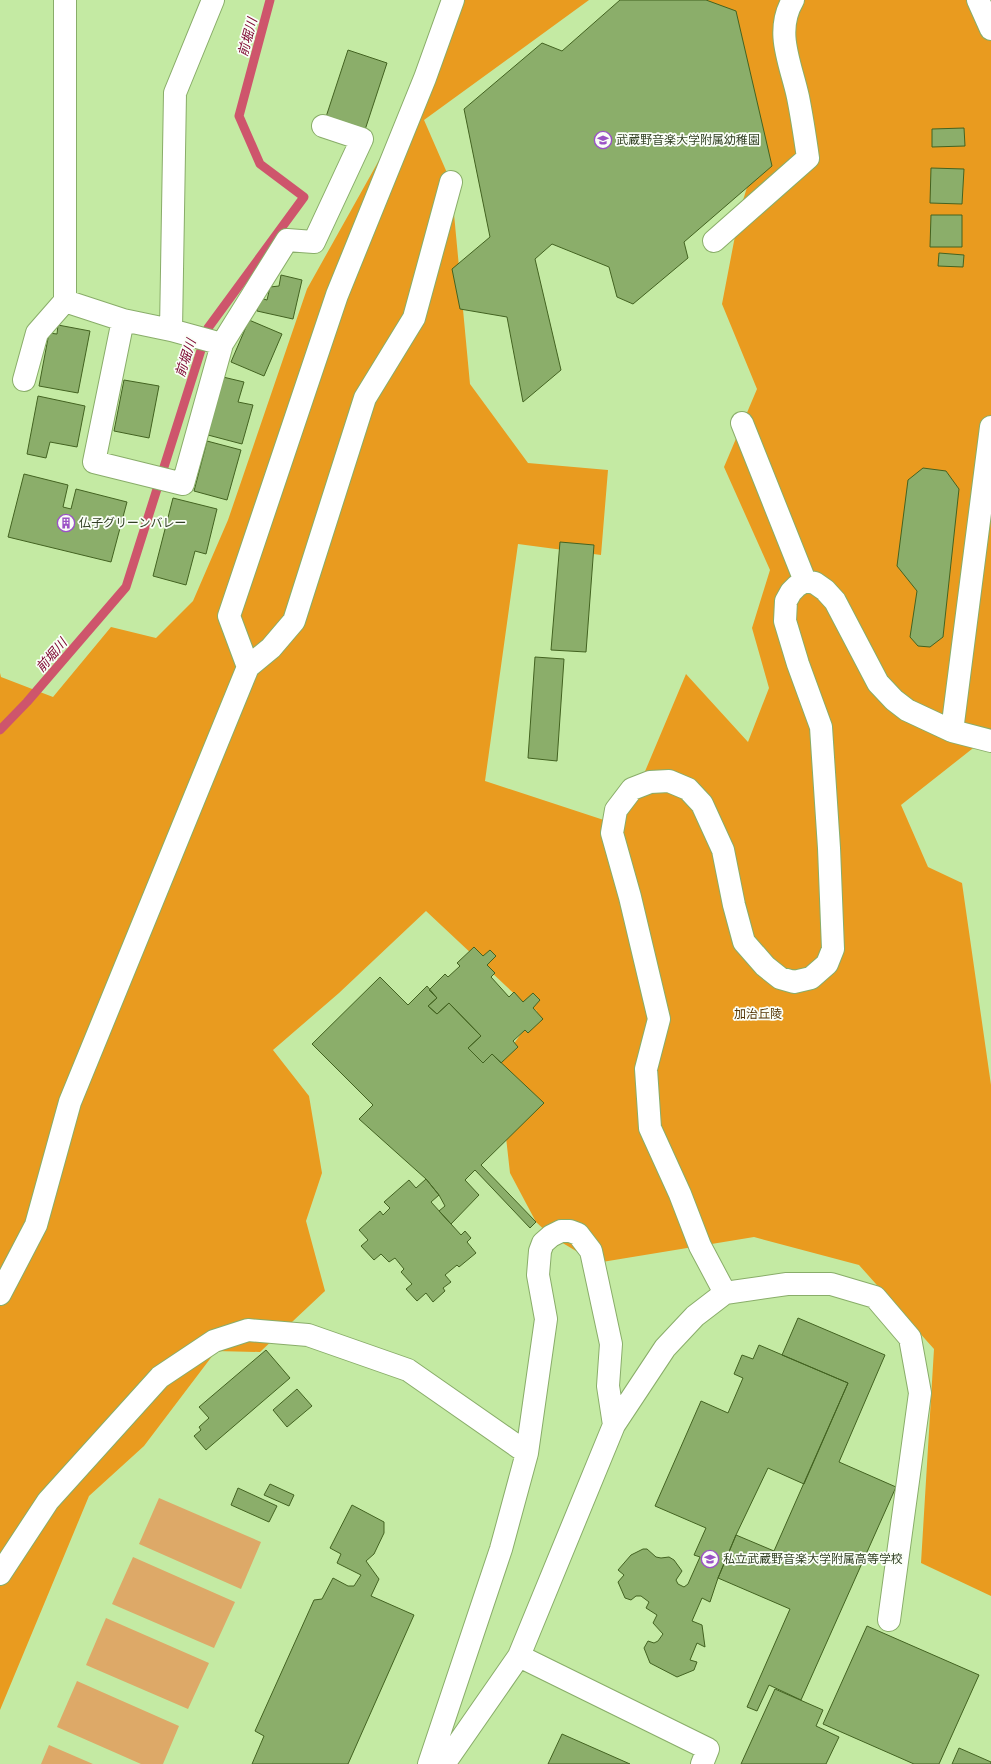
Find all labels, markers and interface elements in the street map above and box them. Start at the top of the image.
water label: 前堀川 [233,14,261,58]
school or university icon: 武蔵野音楽大学附属幼稚園 [593,130,613,150]
place label: 武蔵野音楽大学附属幼稚園 [616,131,760,148]
water label: 前堀川 [170,335,200,379]
building icon: 仏子グリーンバレー [56,513,76,533]
place label: 仏子グリーンバレー [79,514,186,531]
water label: 前堀川 [31,633,72,676]
park label: 加治丘陵 [734,1005,782,1022]
school or university icon: 私立武蔵野音楽大学附属高等学校 [700,1549,720,1569]
place label: 私立武蔵野音楽大学附属高等学校 [723,1550,903,1567]

